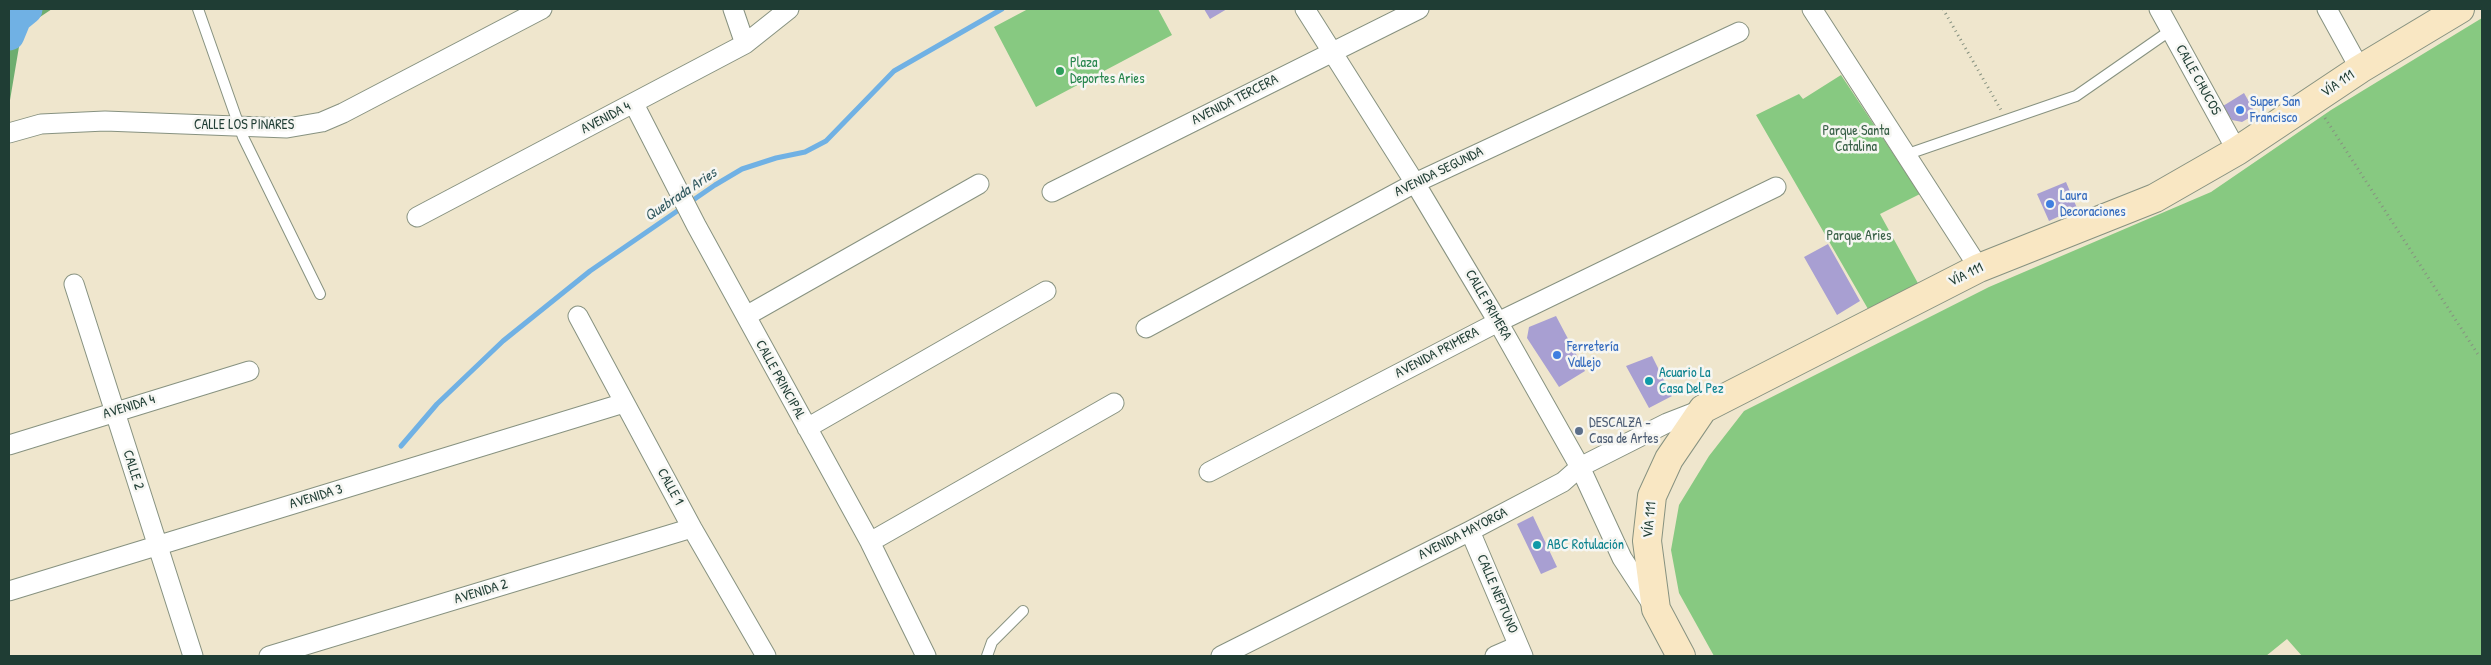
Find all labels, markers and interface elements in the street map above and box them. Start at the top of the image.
street label: CALLE CHUCOS [2172,42,2224,118]
place label: Plaza Deportes Aries [1070,55,1145,88]
marker: Plaza Deportes Aries [1054,65,1066,77]
street label: VÍA 111 [2318,67,2358,101]
street label: AVENIDA TERCERA [1189,71,1281,129]
place label: Super San Francisco [2250,94,2300,126]
street label: AVENIDA 4 [578,98,634,138]
marker: Super San Francisco [2234,104,2246,116]
street label: CALLE LOS PINARES [194,117,294,133]
park label: Parque Santa Catalina [1822,123,1890,156]
street label: AVENIDA SEGUNDA [1392,143,1486,201]
water label: Quebrada Aries [642,164,720,226]
place label: Laura Decoraciones [2060,188,2126,220]
marker: Laura Decoraciones [2044,198,2056,210]
park label: Parque Aries [1827,228,1891,244]
street label: VÍA 111 [1946,259,1986,291]
street label: CALLE PRIMERA [1461,267,1515,343]
street label: AVENIDA PRIMERA [1392,324,1482,382]
street label: CALLE PRINCIPAL [751,337,809,423]
place label: Ferretería Vallejo [1567,339,1619,372]
marker: Ferretería Vallejo [1551,349,1563,361]
place label: Acuario La Casa Del Pez [1659,365,1724,398]
marker: Acuario La Casa Del Pez [1643,375,1655,387]
street label: AVENIDA 4 [101,391,157,423]
place label: DESCALZA - Casa de Artes [1589,415,1659,448]
marker: DESCALZA - Casa de Artes [1573,425,1585,437]
street label: CALLE 2 [119,448,147,492]
street label: CALLE 1 [653,466,687,508]
street label: AVENIDA 3 [287,481,345,513]
street label: VÍA 111 [1640,501,1660,539]
street label: AVENIDA MAYORGA [1416,504,1510,564]
place label: ABC Rotulación [1547,537,1624,553]
marker: ABC Rotulación [1531,539,1543,551]
street label: CALLE NEPTUNO [1473,552,1521,636]
street label: AVENIDA 2 [452,576,510,608]

